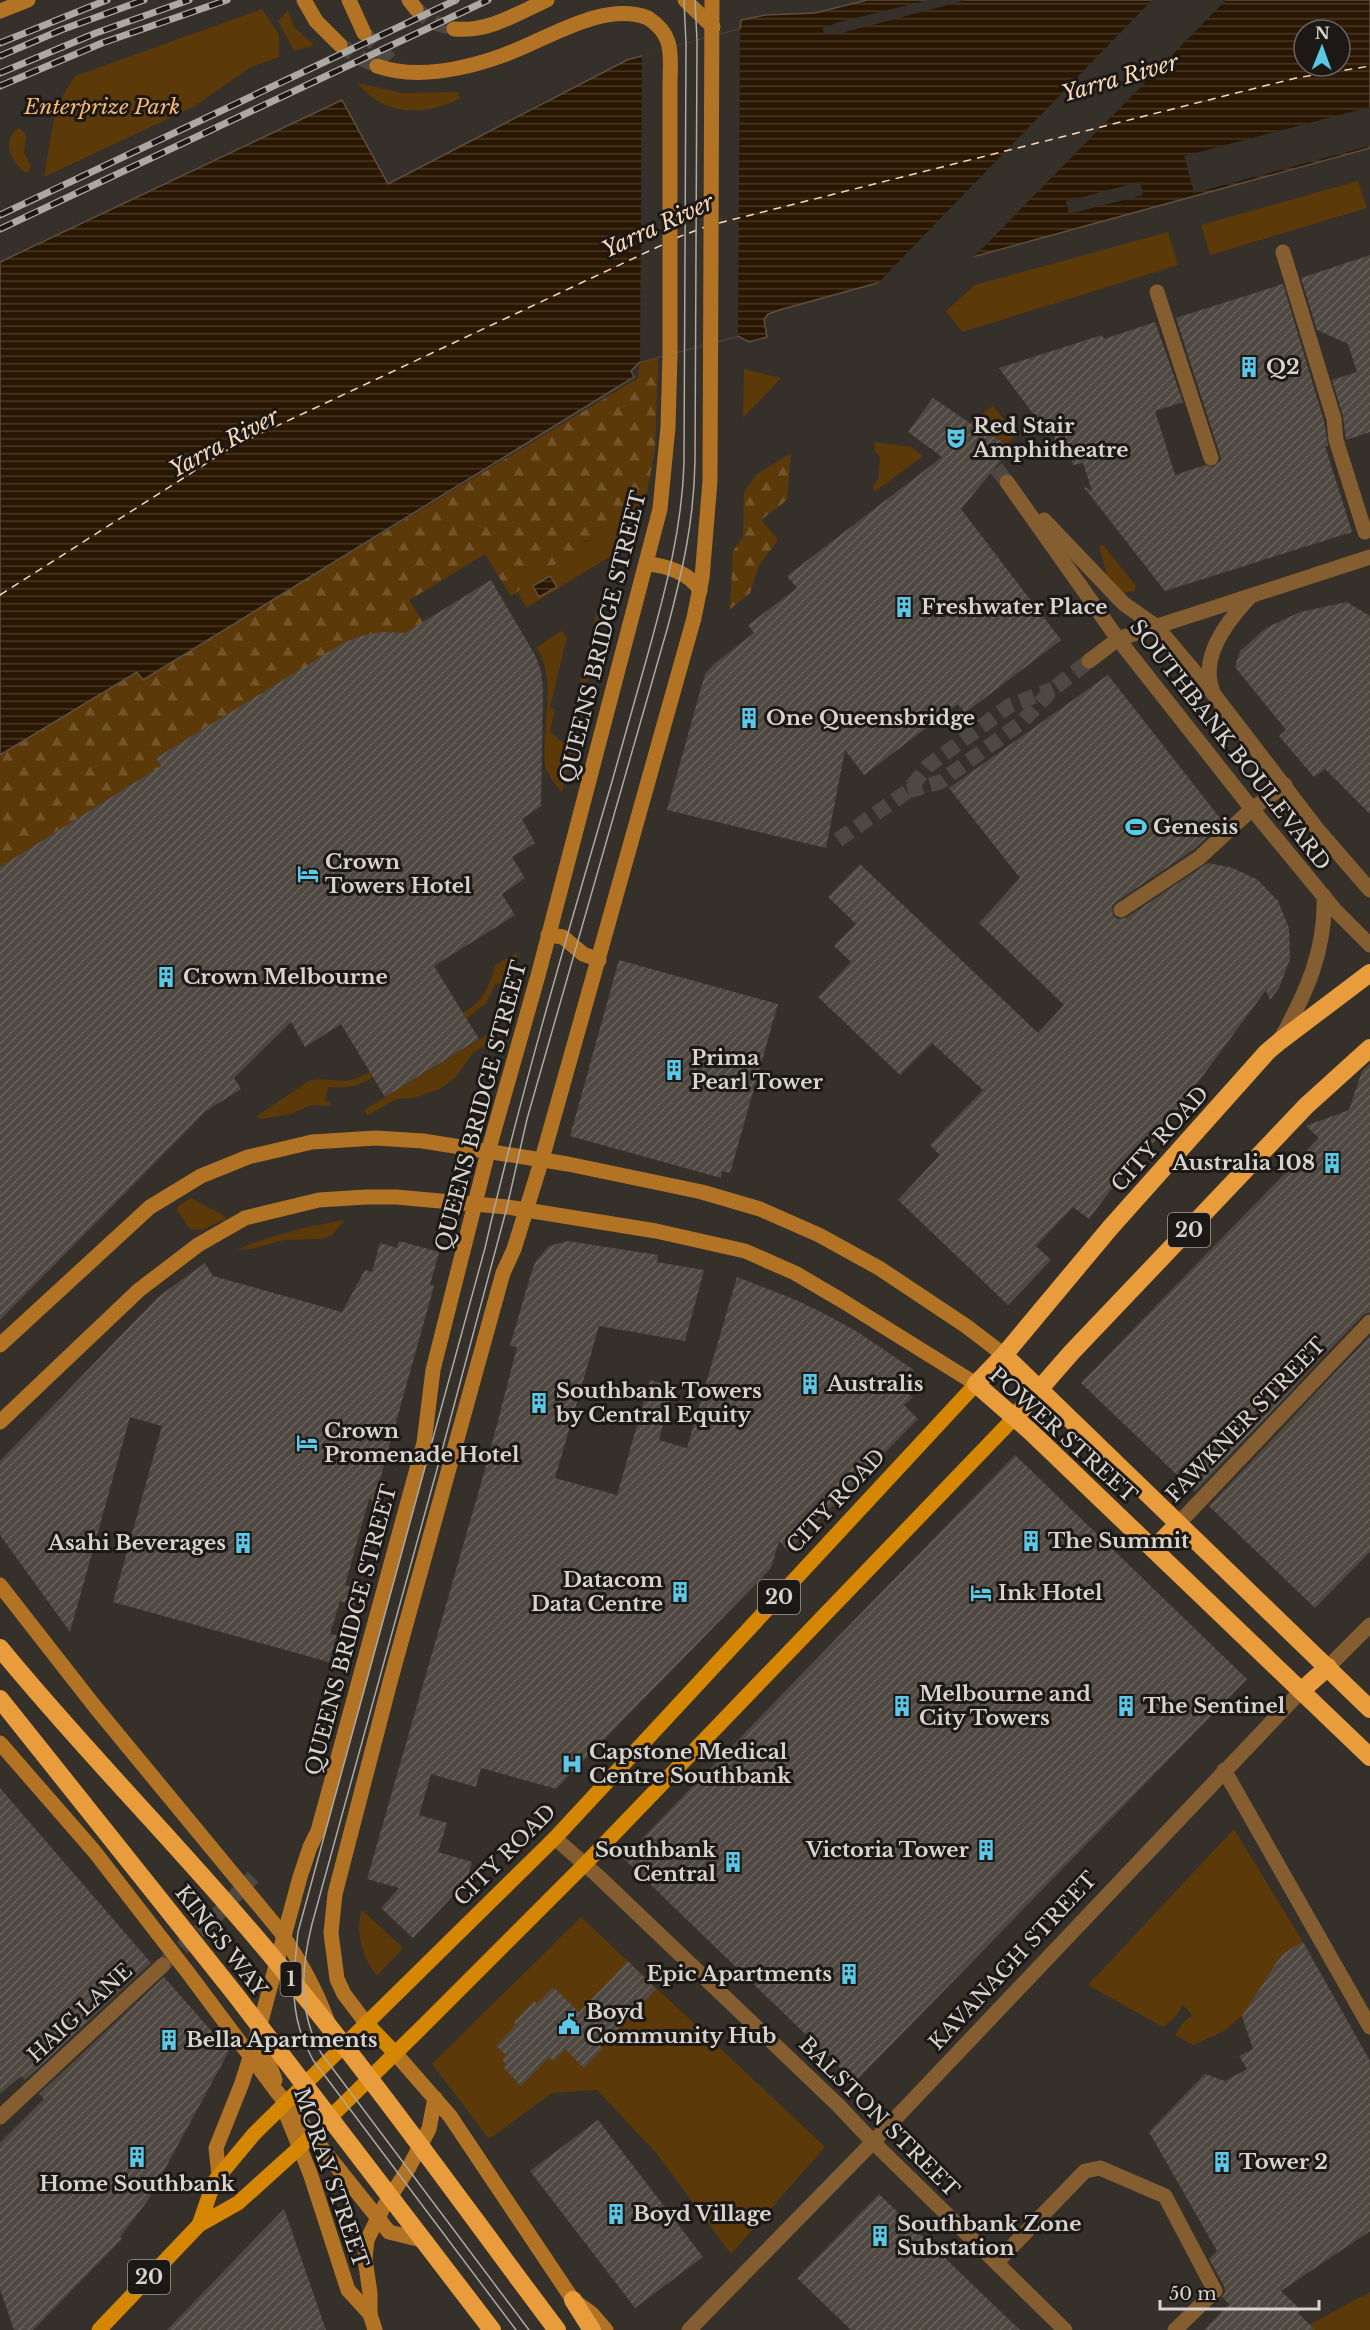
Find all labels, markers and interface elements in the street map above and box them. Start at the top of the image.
north arrow [1292,18,1352,78]
text: N [1315,23,1330,43]
water label: Yarra River [1058,48,1182,108]
park label: Enterprize Park [23,94,180,120]
water label: Yarra River [598,188,719,264]
place label: Q2 [1266,354,1300,380]
building icon: Q2 [1237,355,1261,379]
water label: Yarra River [165,402,284,483]
place label: Red Stair Amphitheatre [972,413,1128,463]
theatre icon: Red Stair Amphitheatre [944,426,968,450]
street label: QUEENS BRIDGE STREET [554,488,652,786]
place label: Freshwater Place [921,594,1108,620]
building icon: Freshwater Place [892,595,916,619]
street label: SOUTHBANK BOULEVARD [1124,615,1336,875]
place label: One Queensbridge [766,705,975,731]
building icon: One Queensbridge [737,706,761,730]
place label: Genesis [1153,814,1239,840]
sports icon: Genesis [1124,815,1148,839]
place label: Crown Towers Hotel [325,849,472,899]
hotel icon: Crown Towers Hotel [296,862,320,886]
street label: QUEENS BRIDGE STREET [430,958,532,1254]
place label: Crown Melbourne [183,964,388,990]
building icon: Crown Melbourne [154,965,178,989]
place label: Prima Pearl Tower [691,1045,823,1095]
building icon: Prima Pearl Tower [662,1058,686,1082]
street label: CITY ROAD [1106,1081,1214,1197]
place label: Australia 108 [1171,1150,1315,1176]
building icon: Australia 108 [1320,1151,1344,1175]
road number: 20 [1168,1213,1210,1247]
street label: FAWKNER STREET [1161,1332,1331,1508]
street label: POWER STREET [984,1362,1142,1508]
place label: Australis [826,1371,924,1397]
building icon: Australis [798,1372,822,1396]
place label: Southbank Towers by Central Equity [555,1378,762,1428]
building icon: Southbank Towers by Central Equity [527,1391,551,1415]
place label: Crown Promenade Hotel [324,1418,520,1468]
hotel icon: Crown Promenade Hotel [295,1431,319,1455]
street label: CITY ROAD [781,1443,891,1559]
street label: QUEENS BRIDGE STREET [300,1482,402,1778]
place label: The Summit [1048,1528,1189,1554]
building icon: The Summit [1019,1529,1043,1553]
place label: Asahi Beverages [47,1530,226,1556]
building icon: Asahi Beverages [231,1531,255,1555]
place label: Datacom Data Centre [531,1567,663,1617]
building icon: Datacom Data Centre [668,1580,692,1604]
road number: 20 [758,1580,800,1614]
place label: Ink Hotel [998,1580,1103,1606]
hotel icon: Ink Hotel [969,1581,993,1605]
place label: Melbourne and City Towers [919,1681,1091,1731]
place label: The Sentinel [1143,1693,1286,1719]
building icon: Melbourne and City Towers [890,1694,914,1718]
building icon: The Sentinel [1114,1694,1138,1718]
place label: Capstone Medical Centre Southbank [589,1739,792,1789]
hospital icon: Capstone Medical Centre Southbank [560,1752,584,1776]
street label: CITY ROAD [449,1799,561,1911]
place label: Southbank Central [595,1837,717,1887]
place label: Victoria Tower [805,1837,970,1863]
building icon: Victoria Tower [974,1838,998,1862]
building icon: Southbank Central [721,1850,745,1874]
street label: KAVANAGH STREET [924,1866,1103,2056]
street label: KINGS WAY [169,1880,273,2002]
street label: HAIG LANE [22,1958,138,2068]
place label: Epic Apartments [646,1961,832,1987]
road number: 1 [280,1962,302,1996]
building icon: Epic Apartments [837,1962,861,1986]
place label: Boyd Community Hub [586,1999,776,2049]
public building icon: Boyd Community Hub [557,2012,581,2036]
place label: Bella Apartments [186,2027,378,2053]
building icon: Bella Apartments [157,2028,181,2052]
street label: BALSTON STREET [793,2031,965,2203]
street label: MORAY STREET [288,2085,374,2271]
building icon: Home Southbank [125,2145,149,2169]
place label: Tower 2 [1239,2149,1328,2175]
building icon: Tower 2 [1210,2150,1234,2174]
place label: Home Southbank [39,2171,236,2197]
place label: Boyd Village [633,2201,772,2227]
building icon: Boyd Village [604,2202,628,2226]
place label: Southbank Zone Substation [897,2211,1082,2261]
building icon: Southbank Zone Substation [868,2224,892,2248]
road number: 20 [128,2260,170,2294]
scale bar [1160,2273,1319,2311]
text: 50 m [1169,2283,1217,2305]

